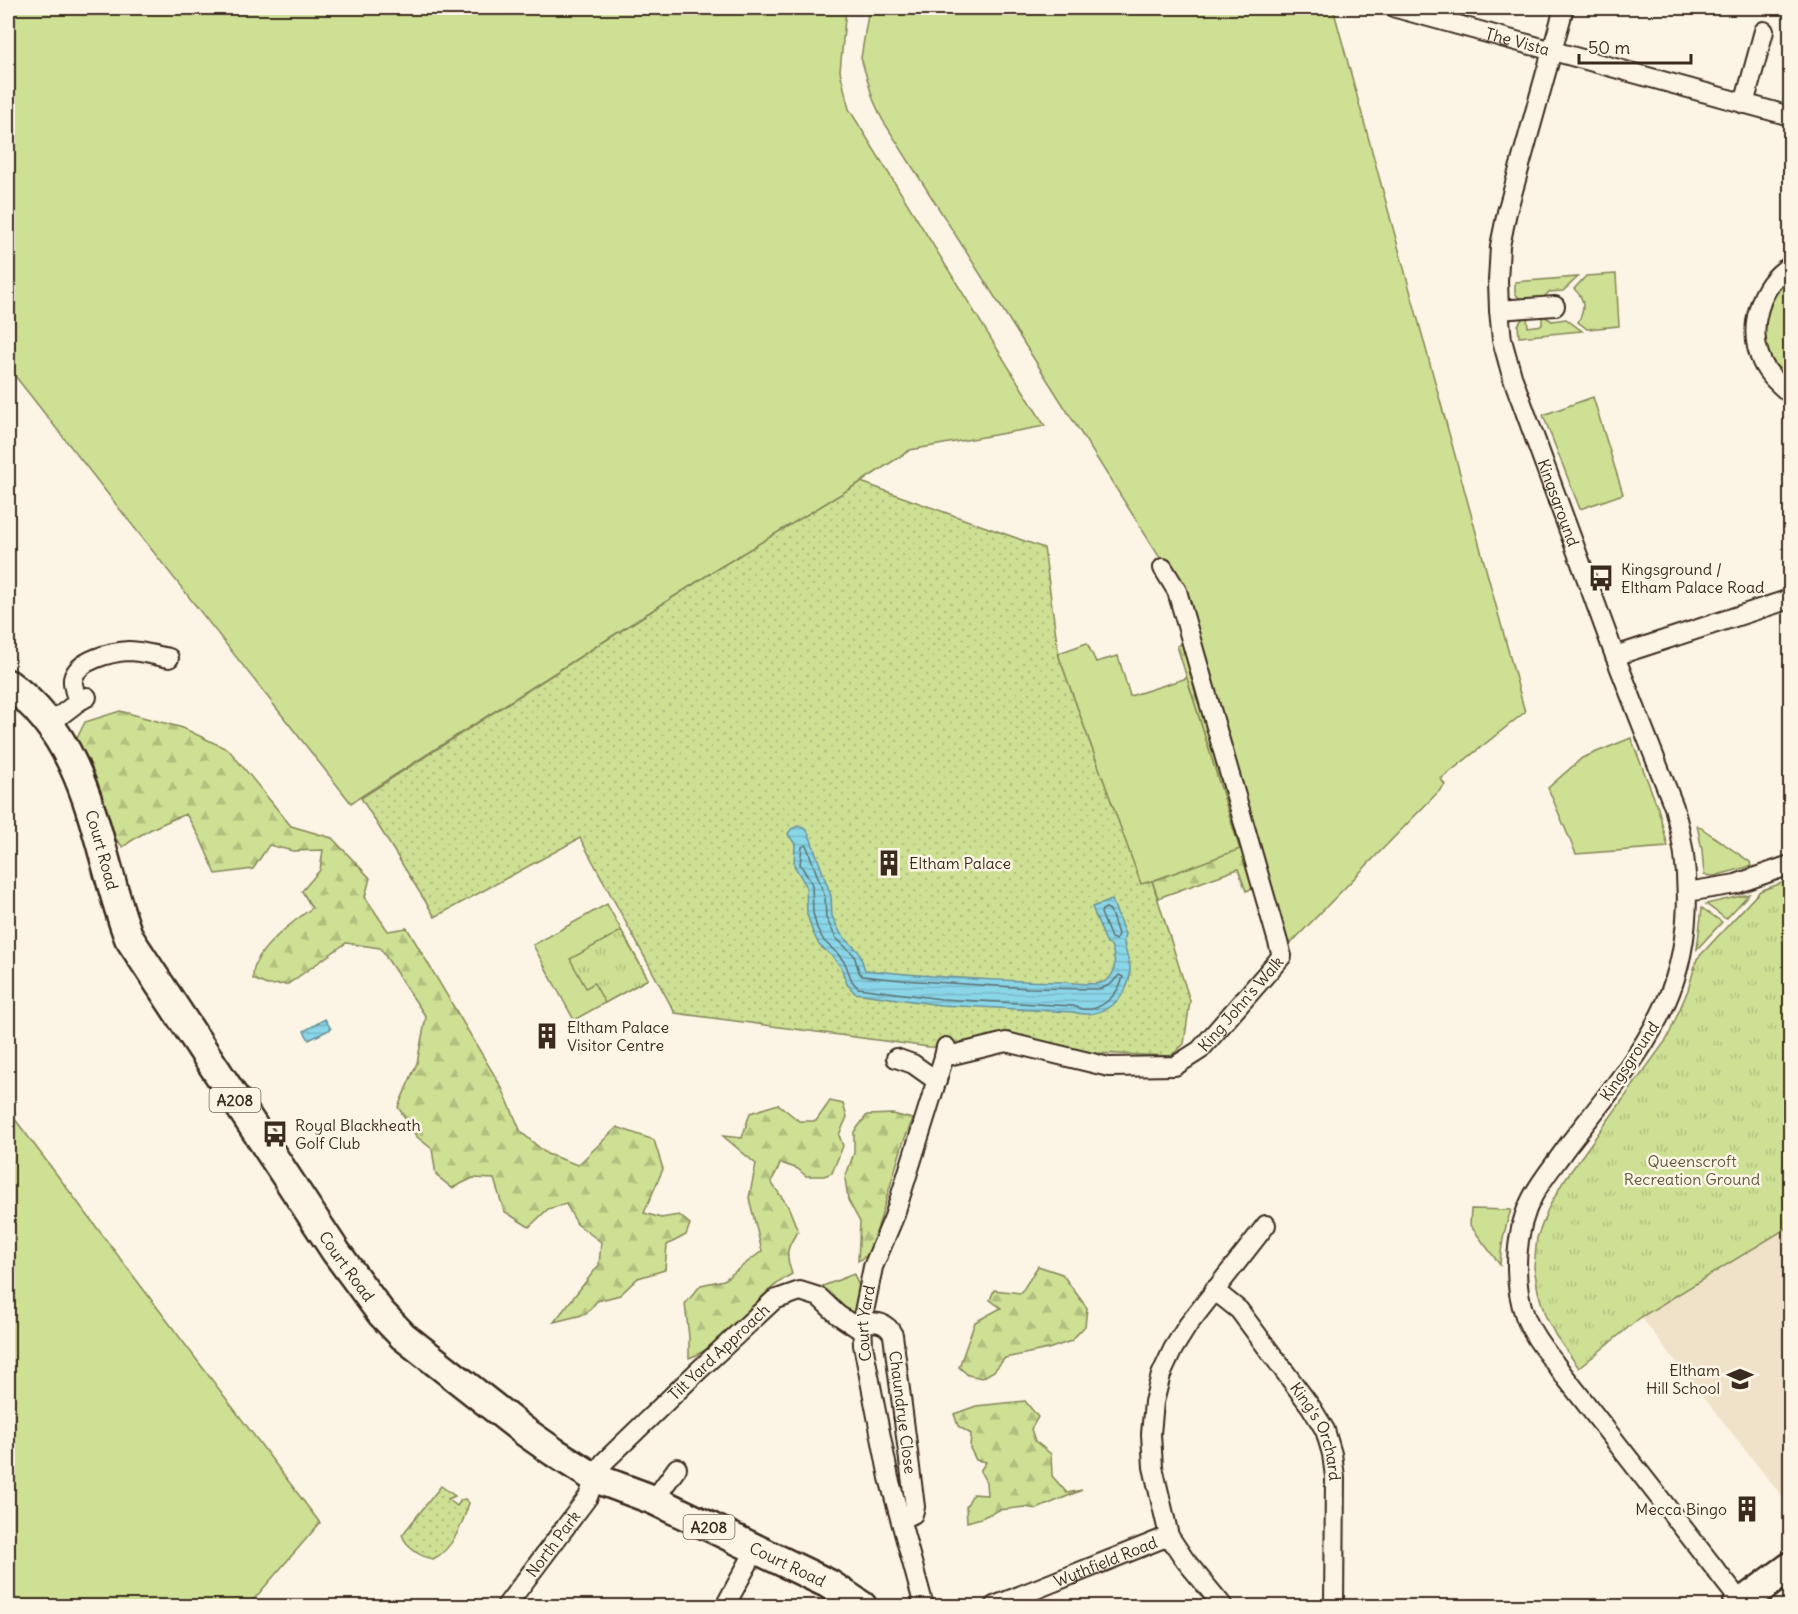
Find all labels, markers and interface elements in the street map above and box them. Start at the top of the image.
street label: The Vista [1483,23,1552,60]
scale bar [1579,27,1692,65]
text: 50 m [1588,36,1630,59]
street label: Kingsground [1533,456,1584,549]
place label: Kingsground / Eltham Palace Road [1621,559,1764,597]
bus stop icon: Kingsground / Eltham Palace Road [1586,563,1616,593]
street label: Court Road [81,807,123,892]
building icon: Eltham Palace [874,848,904,878]
place label: Eltham Palace [909,853,1011,873]
street label: King John's Walk [1193,952,1287,1055]
place label: Eltham Palace Visitor Centre [567,1017,669,1055]
street label: Kingsground [1595,1018,1663,1104]
building icon: Eltham Palace Visitor Centre [532,1021,562,1051]
road number: A208 [210,1088,260,1112]
place label: Royal Blackheath Golf Club [295,1115,421,1153]
bus stop icon: Royal Blackheath Golf Club [260,1119,290,1149]
park label: Queenscroft Recreation Ground [1624,1151,1760,1189]
street label: Court Road [315,1227,379,1305]
street label: Court Yard [852,1283,879,1363]
street label: Tilt Yard Approach [664,1300,774,1404]
street label: Chaundrye Close [885,1349,921,1475]
place label: Eltham Hill School [1646,1360,1720,1398]
school or university icon: Eltham Hill School [1725,1364,1755,1394]
street label: King's Orchard [1286,1378,1345,1482]
building icon: Mecca Bingo [1732,1494,1762,1524]
place label: Mecca Bingo [1635,1499,1727,1519]
street label: North Park [521,1506,584,1581]
road number: A208 [684,1515,734,1539]
street label: Wythfield Road [1051,1532,1160,1591]
street label: Court Road [746,1537,829,1591]

